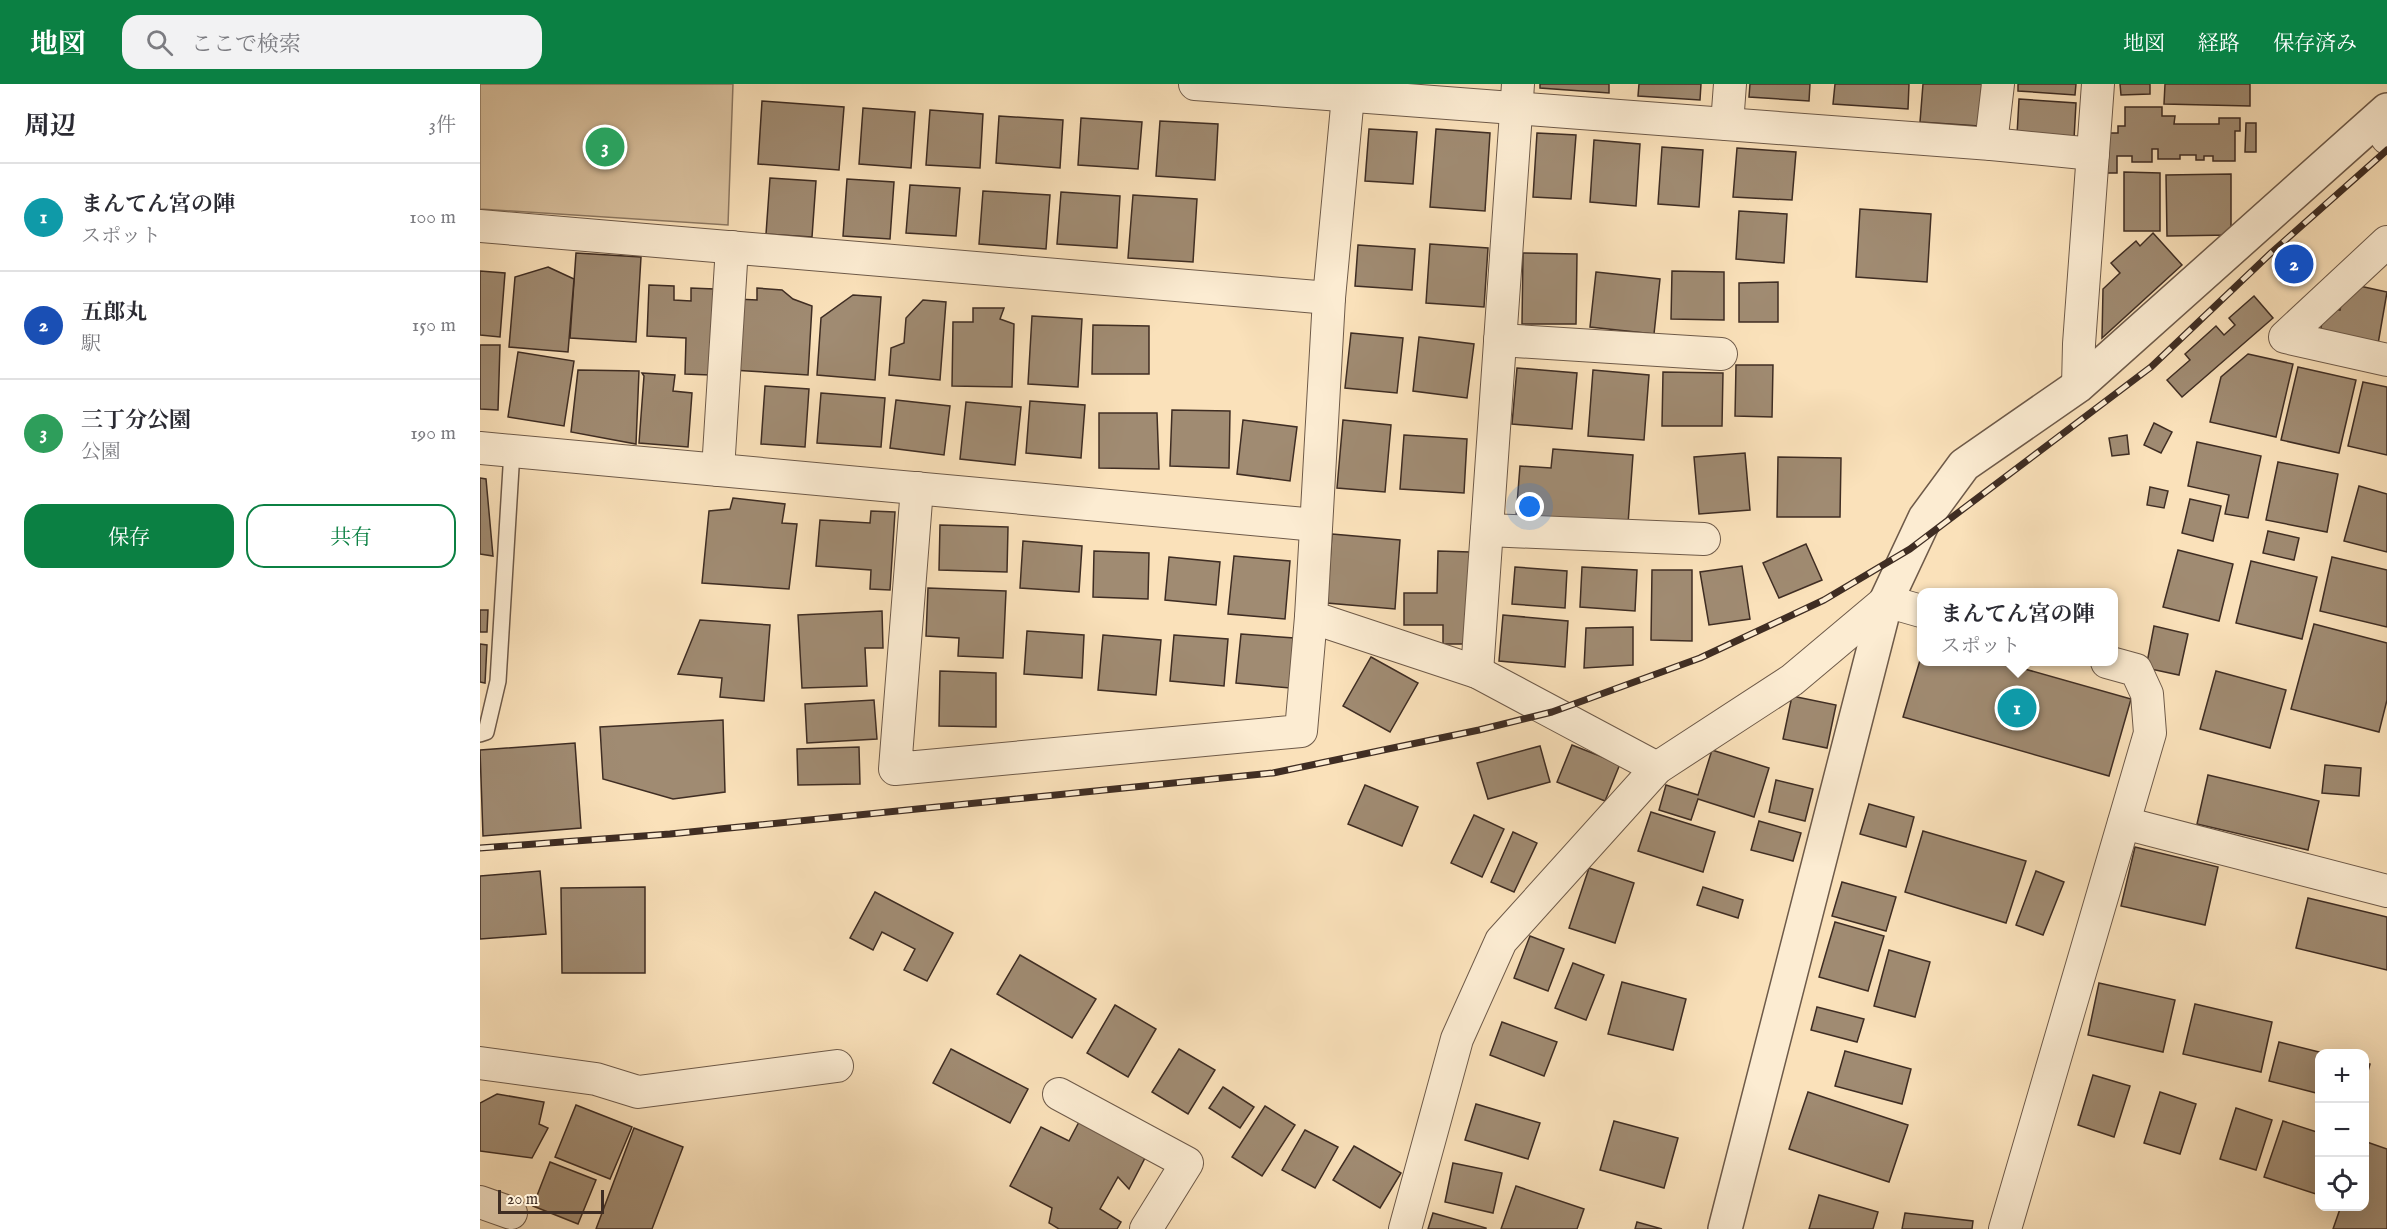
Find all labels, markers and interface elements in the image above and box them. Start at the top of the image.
search box [122,15,542,69]
icon: search [143,26,176,59]
text: 地図 [30,28,86,63]
text: ここで検索 [191,31,301,59]
text: 地図 [2123,31,2165,58]
text: 経路 [2198,31,2240,58]
text: 保存済み [2273,31,2357,58]
text: 周辺 [24,110,76,143]
text: 3件 [429,113,456,138]
pin: 3 [586,124,624,170]
text: まんてん宮の陣 [81,191,235,219]
text: 1 [40,205,47,230]
text: 100 m [409,205,456,230]
text: スポット [81,224,161,249]
pin: 2 [2274,242,2314,286]
text: 五郎丸 [81,299,147,327]
text: 2 [39,313,48,338]
text: 150 m [412,313,456,338]
text: 駅 [81,332,101,357]
text: 三丁分公園 [81,407,191,435]
text: 3 [40,421,47,446]
text: 190 m [410,421,456,446]
text: 公園 [81,440,121,465]
your location [1515,492,1544,521]
button: 保存 [24,504,234,568]
button: 共有 [246,504,456,568]
popup [1917,588,2118,666]
text: まんてん宮の陣 [1940,601,2095,629]
text: スポット [1940,634,2020,659]
pin: 1 [1998,686,2036,730]
map controls [2315,1049,2369,1211]
button: + [2315,1049,2369,1103]
button: − [2315,1103,2369,1157]
button: locate [2315,1157,2369,1211]
scale bar [498,1187,604,1214]
text: 20 m [507,1190,538,1210]

